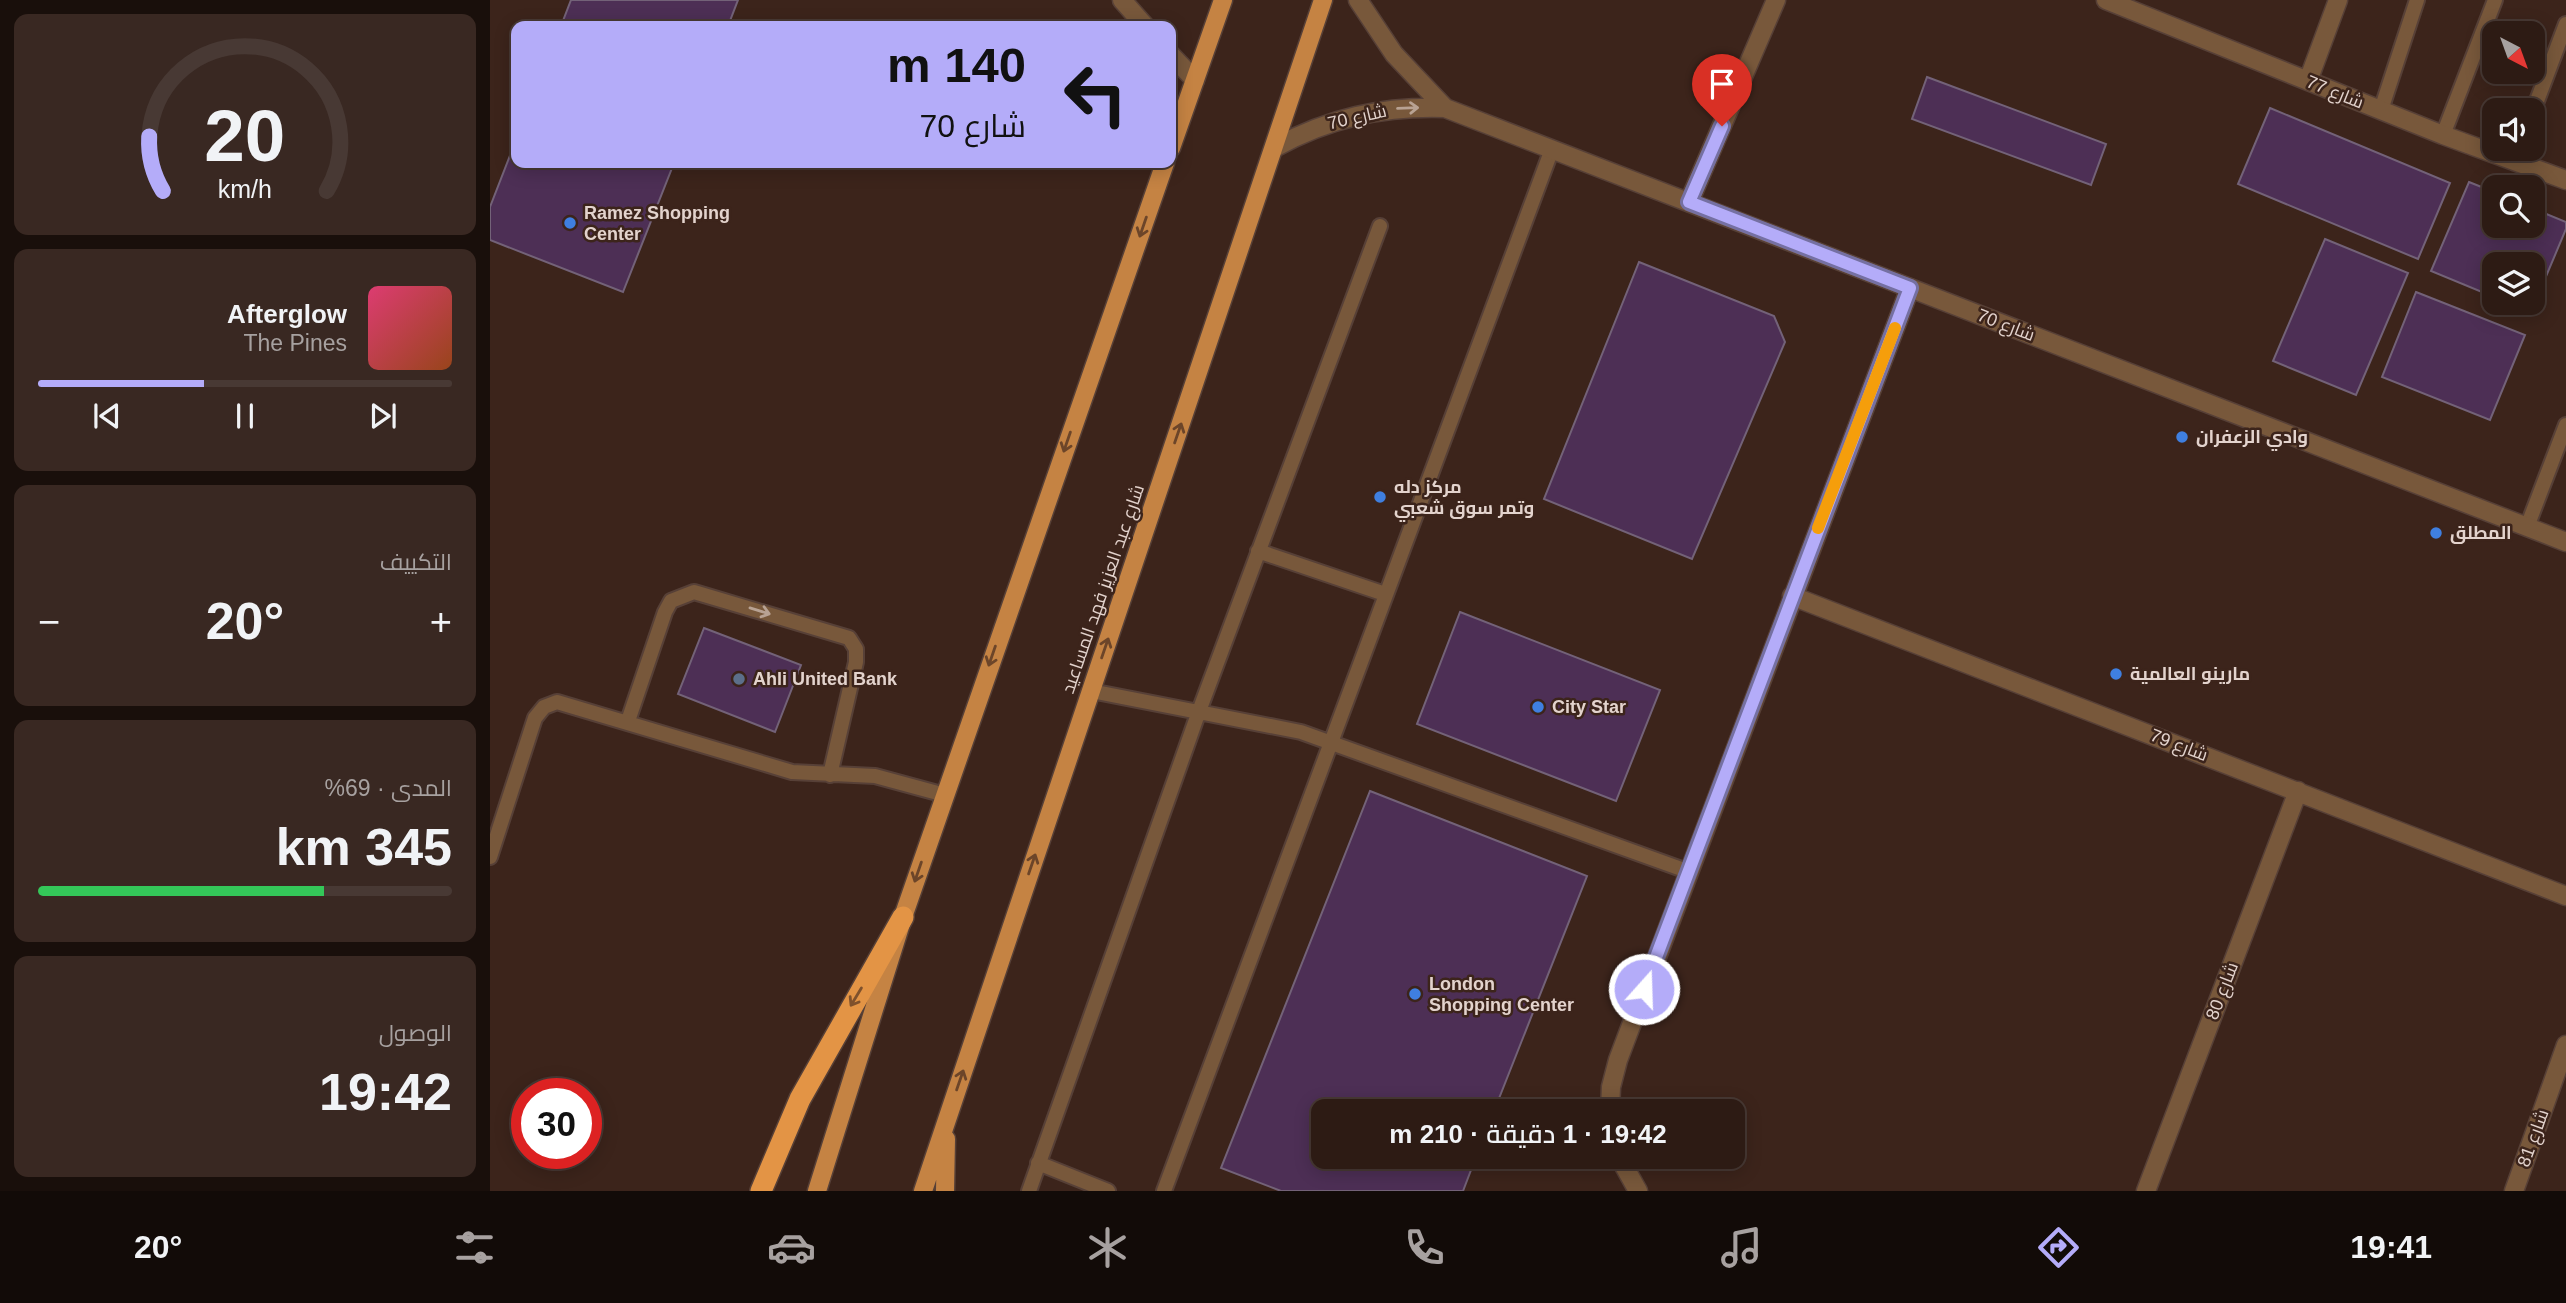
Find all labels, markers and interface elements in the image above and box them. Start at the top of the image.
north arrow [2482,21,2544,84]
map controls [2482,21,2545,315]
text: 140 m [887,38,1026,92]
icon: left [1050,49,1141,140]
pin [1692,54,1752,126]
icon: arrive [1703,65,1741,103]
street label: شارع 77 [2303,72,2367,114]
text: 20 [205,95,285,176]
button: sound [2482,98,2545,161]
street label: شارع 70 [1326,101,1389,135]
one-way arrow [1397,101,1420,115]
text: شارع 70 [920,108,1026,144]
text: km/h [218,175,272,203]
button: search [2482,175,2545,238]
place label: Ramez Shopping Center [584,203,730,244]
marker: Ramez Shopping Center [562,215,578,231]
one-way arrow [1136,216,1148,238]
button: layers [2482,252,2545,315]
text: Afterglow [227,299,347,329]
street label: شارع 70 [1974,305,2038,347]
text: The Pines [243,330,347,356]
icon: previous [88,397,126,435]
icon: pause [226,397,264,435]
icon: next [364,397,402,435]
one-way arrow [1172,422,1185,444]
place label: وادي الزعفران [2196,427,2308,451]
marker: وادي الزعفران [2174,429,2190,445]
one-way arrow [1060,430,1072,452]
place label: مركز دله وتمر سوق شعبي [1394,477,1534,523]
street label: شارع عبد العزيز فهد المساعيد [1058,482,1150,697]
marker: مركز دله وتمر سوق شعبي [1372,489,1388,505]
place label: المطلق [2450,523,2512,544]
marker: المطلق [2428,525,2444,541]
text: التكييف [380,549,452,575]
text: 20° [206,592,284,650]
text: − [38,601,60,643]
text: + [430,601,452,643]
one-way arrow [748,606,770,619]
one-way arrow [1100,638,1112,660]
one-way arrow [985,645,997,667]
place label: مارينو العالمية [2130,664,2250,685]
marker: مارينو العالمية [2108,666,2124,682]
place label: Ahli United Bank [753,669,898,689]
marker: Ahli United Bank [731,671,747,687]
place label: City Star [1552,697,1626,717]
marker: City Star [1530,699,1546,715]
street label: شارع 79 [2147,725,2211,767]
text: المدى · 69% [325,775,452,801]
text: 345 km [276,818,452,876]
one-way arrow [1026,853,1039,875]
one-way arrow [911,860,923,882]
position arrow [1607,952,1681,1026]
street label: شارع 80 [2202,959,2244,1023]
place label: London Shopping Center [1429,974,1574,1015]
marker: London Shopping Center [1407,986,1423,1002]
one-way arrow [849,987,863,1007]
text: الوصول [379,1020,452,1046]
text: 19:42 [319,1063,452,1121]
one-way arrow [955,1069,967,1091]
speed limit sign: 30 [511,1078,602,1169]
street label: شارع 81 [2513,1106,2555,1170]
text: 19:42 · 1 دقيقة · 210 m [1389,1119,1667,1149]
icon: filters [450,1223,499,1272]
icon: car [767,1223,816,1272]
icon: climate [1083,1223,1132,1272]
icon: phone [1400,1223,1449,1272]
icon: music [1717,1223,1766,1272]
icon: directions [2034,1223,2083,1272]
text: 20° [134,1229,182,1265]
text: 19:41 [2350,1229,2432,1265]

